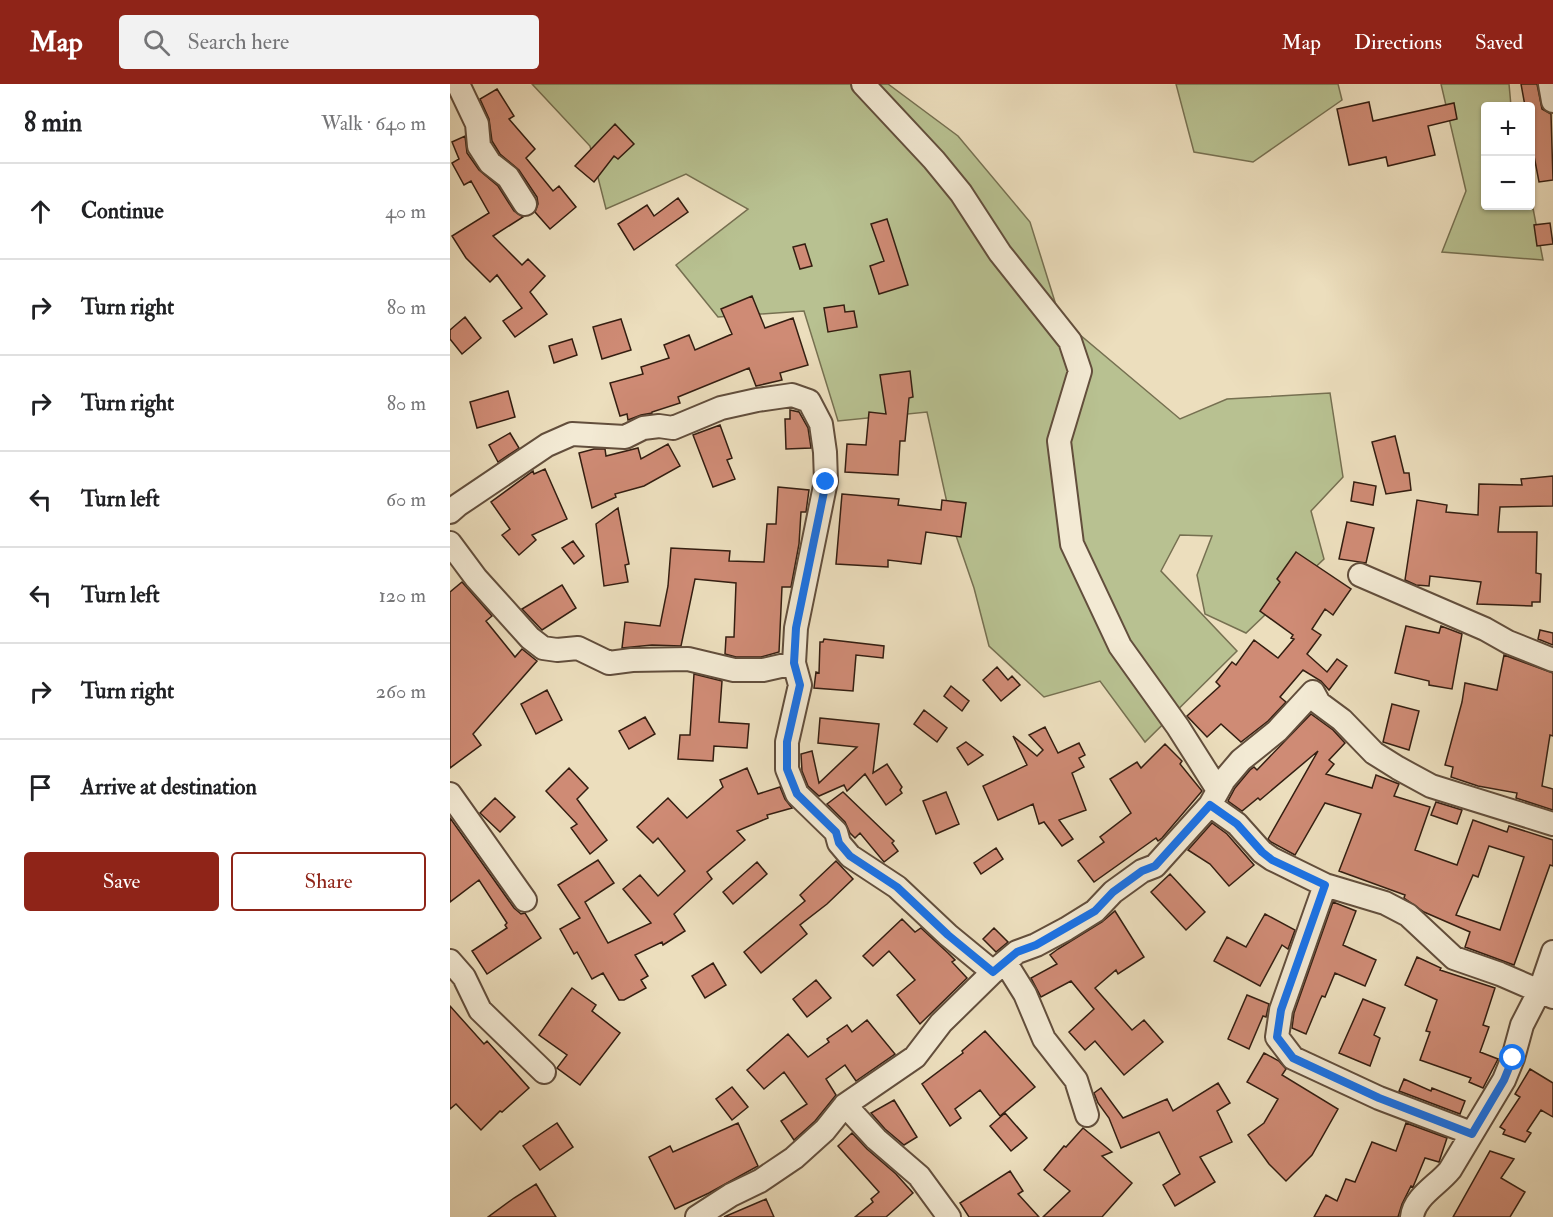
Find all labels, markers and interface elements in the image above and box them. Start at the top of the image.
search box [119,15,539,69]
text: Map [30,25,83,60]
icon: search [140,26,173,59]
text: Search here [188,28,289,56]
text: Map [1281,29,1321,56]
text: Directions [1354,29,1442,56]
text: Saved [1475,29,1523,56]
map controls [1481,102,1535,210]
button: + [1481,102,1535,156]
text: 8 min [24,107,82,139]
text: Walk · 640 m [321,111,426,136]
button: − [1481,156,1535,210]
icon: ahead [24,195,57,228]
text: Continue [81,197,164,225]
text: 40 m [385,199,426,224]
icon: right [24,291,57,324]
text: Turn right [81,293,174,321]
text: 80 m [387,295,426,320]
icon: right [24,387,57,420]
text: Turn right [81,389,174,417]
text: 80 m [387,391,426,416]
route end [812,468,838,494]
icon: left [24,483,57,516]
text: Turn left [81,485,160,513]
text: 60 m [386,487,426,512]
icon: left [24,579,57,612]
text: Turn left [81,581,160,609]
text: 120 m [379,583,426,608]
icon: right [24,675,57,708]
text: Turn right [81,677,174,705]
text: 260 m [376,679,426,704]
icon: arrive [24,771,57,804]
text: Arrive at destination [81,773,257,801]
button: Save [24,852,219,911]
button: Share [231,852,426,911]
route start [1499,1044,1525,1070]

